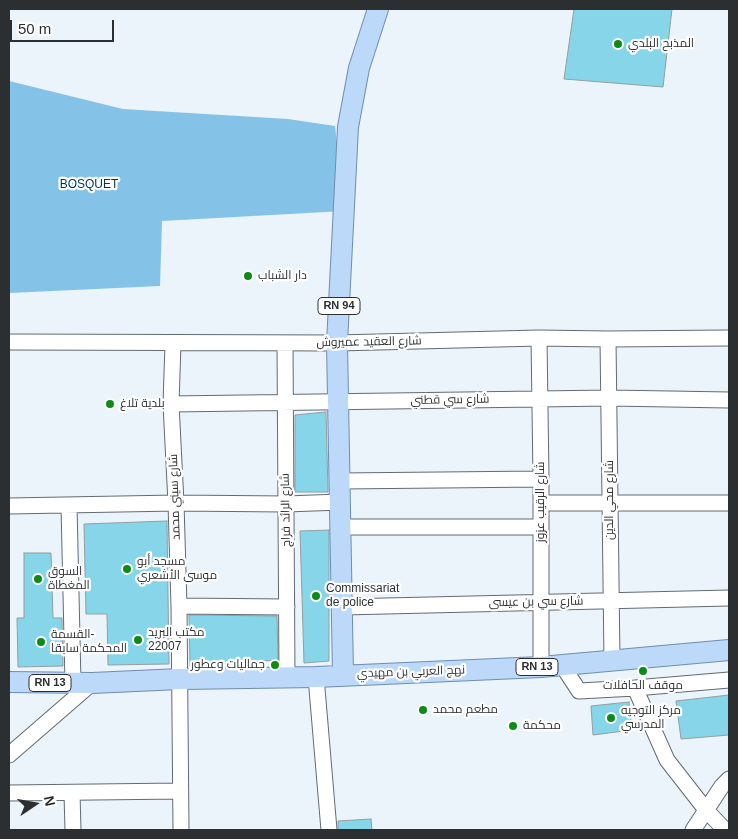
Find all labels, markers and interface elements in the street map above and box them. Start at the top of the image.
scale bar [12,10,116,42]
text: 50 m [18,20,51,37]
place label: المذبح البلدي [628,37,694,51]
marker: المذبح البلدي [612,38,624,50]
park label: BOSQUET [60,178,118,192]
place label: دار الشباب [258,269,307,283]
marker: دار الشباب [242,270,254,282]
road number: RN 94 [318,298,360,314]
street label: شارع العقيد عميروش [316,334,422,350]
street label: شارع سي قطني [410,392,490,408]
place label: بلدية تلاغ [120,397,165,411]
marker: بلدية تلاغ [104,398,116,410]
street label: شارع سيني محمد [166,454,184,540]
street label: شارع محي الدين [603,460,617,540]
street label: شارع الرقيب عزوز [534,461,548,543]
street label: شارع الرائد فراج [278,473,294,547]
place label: مسجد أبو موسى الأشعري [137,555,217,583]
marker: مسجد أبو موسى الأشعري [121,563,133,575]
place label: السوق المغطاة [48,565,90,593]
marker: السوق المغطاة [32,573,44,585]
place label: Commissariat de police [326,582,399,610]
marker: Commissariat de police [310,590,322,602]
street label: شارع سي بن عيسى [489,594,583,610]
place label: مكتب البريد 22007 [148,626,205,654]
place label: القسمة- المحكمة سابقا [51,628,127,656]
marker: مكتب البريد 22007 [132,634,144,646]
marker: القسمة- المحكمة سابقا [35,636,47,648]
place label: جماليات وعطور [191,658,265,672]
marker: جماليات وعطور [269,659,281,671]
road number: RN 13 [516,659,558,676]
street label: نهج العربي بن مهيدي [357,663,465,681]
marker: موقف الحافلات [637,665,649,677]
road number: RN 13 [29,674,71,691]
place label: موقف الحافلات [603,679,683,693]
place label: مطعم محمد [433,703,498,717]
marker: مطعم محمد [417,704,429,716]
place label: مركز التوجيه المدرسي [621,704,681,732]
marker: مركز التوجيه المدرسي [605,712,617,724]
place label: محكمة [523,719,561,733]
marker: محكمة [507,720,519,732]
north arrow [10,779,60,829]
text: N [41,794,59,807]

